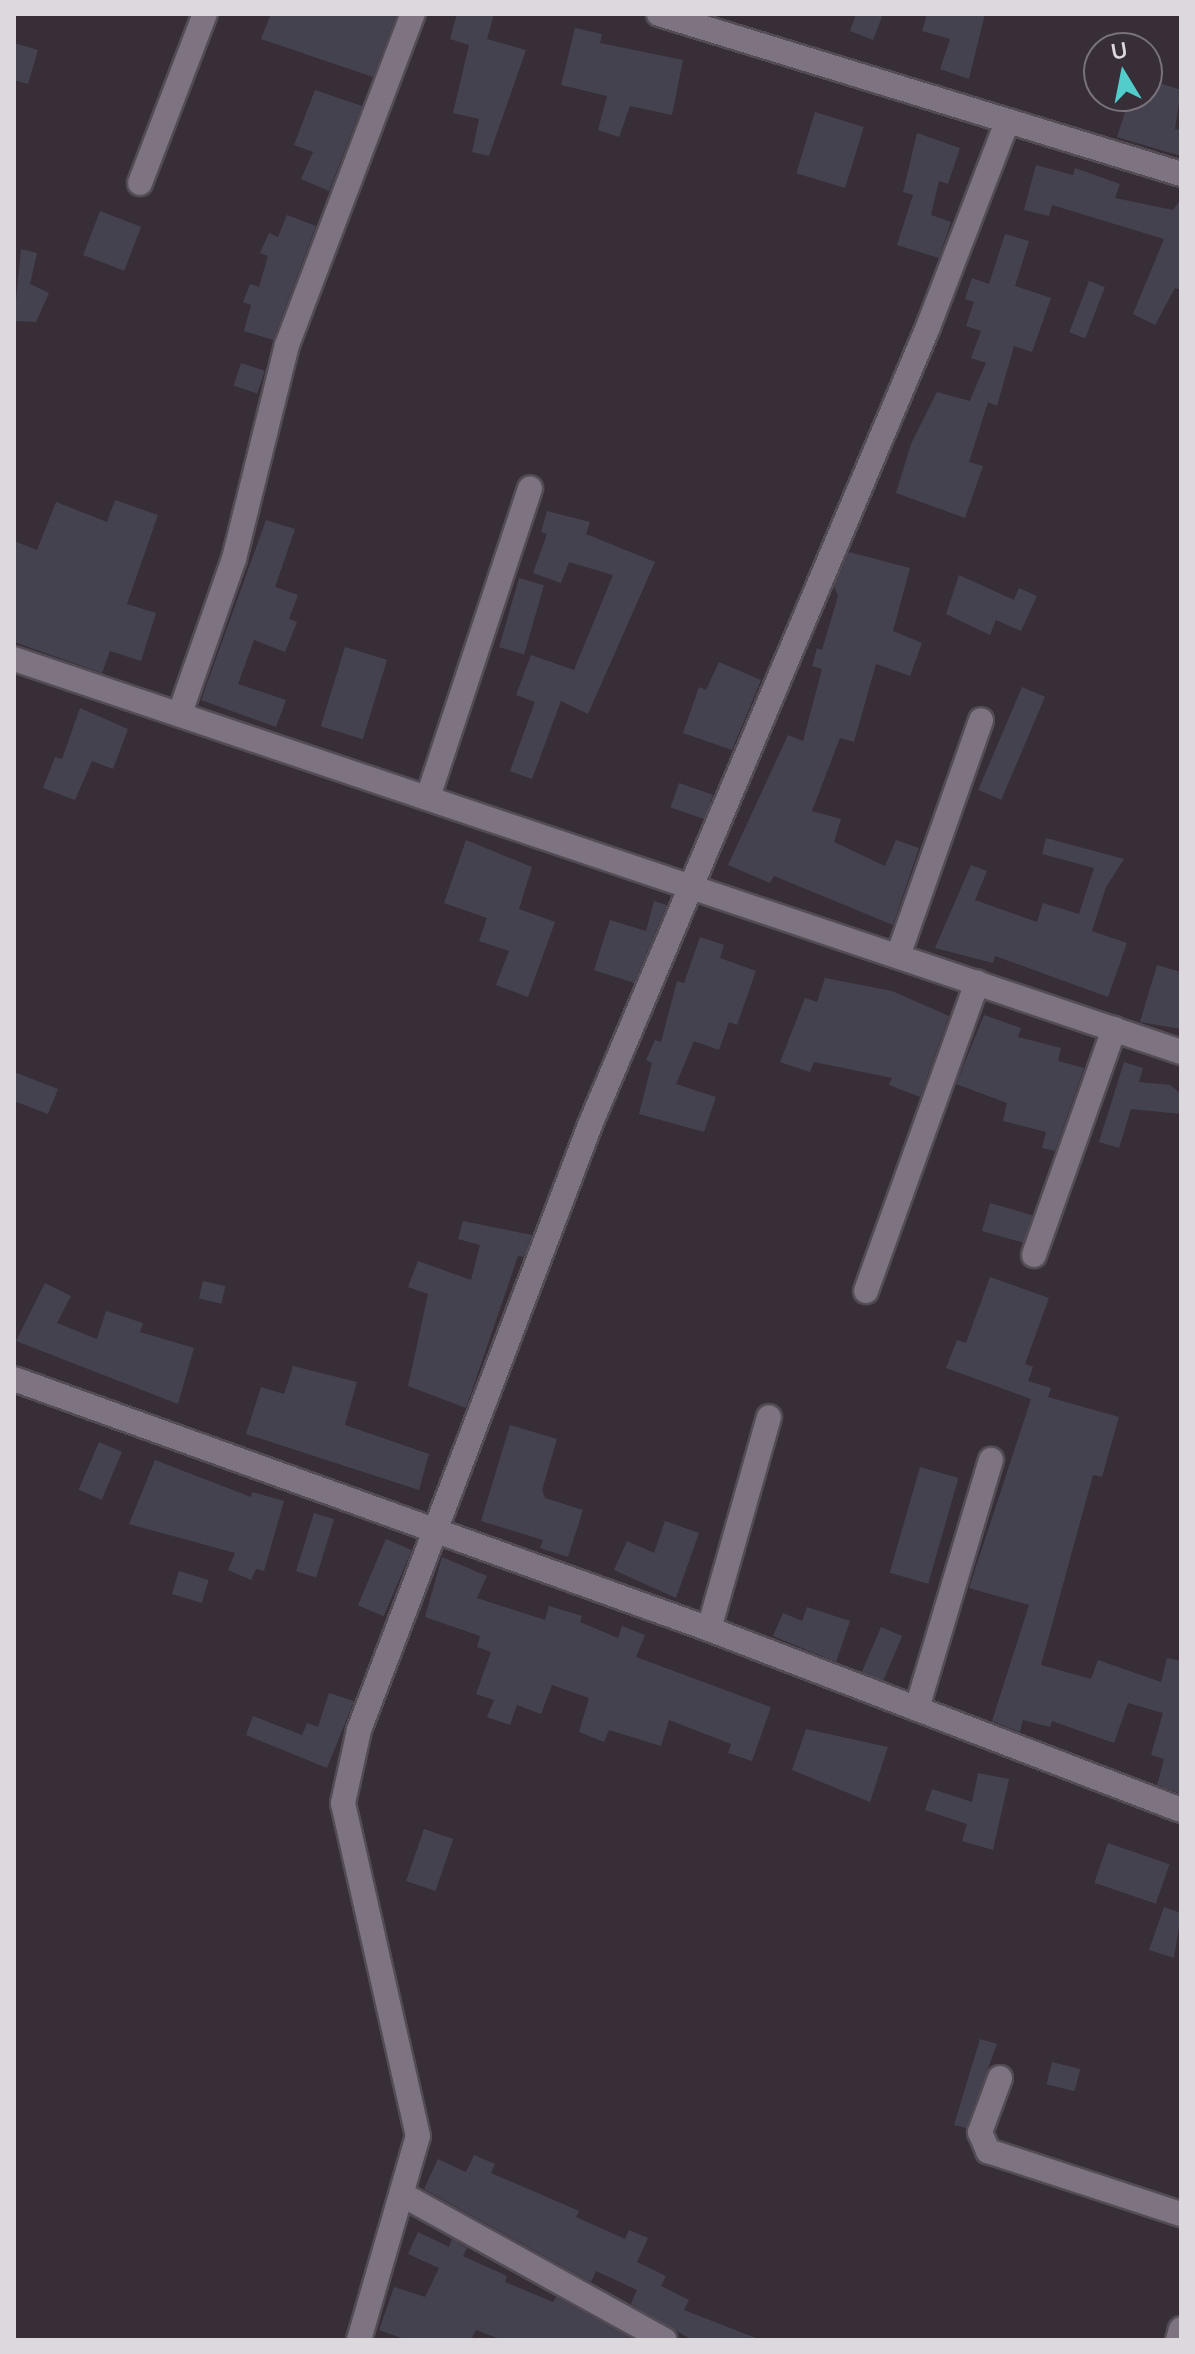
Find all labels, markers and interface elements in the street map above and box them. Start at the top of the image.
north arrow [1083,32,1163,112]
text: U [1109,35,1130,66]

